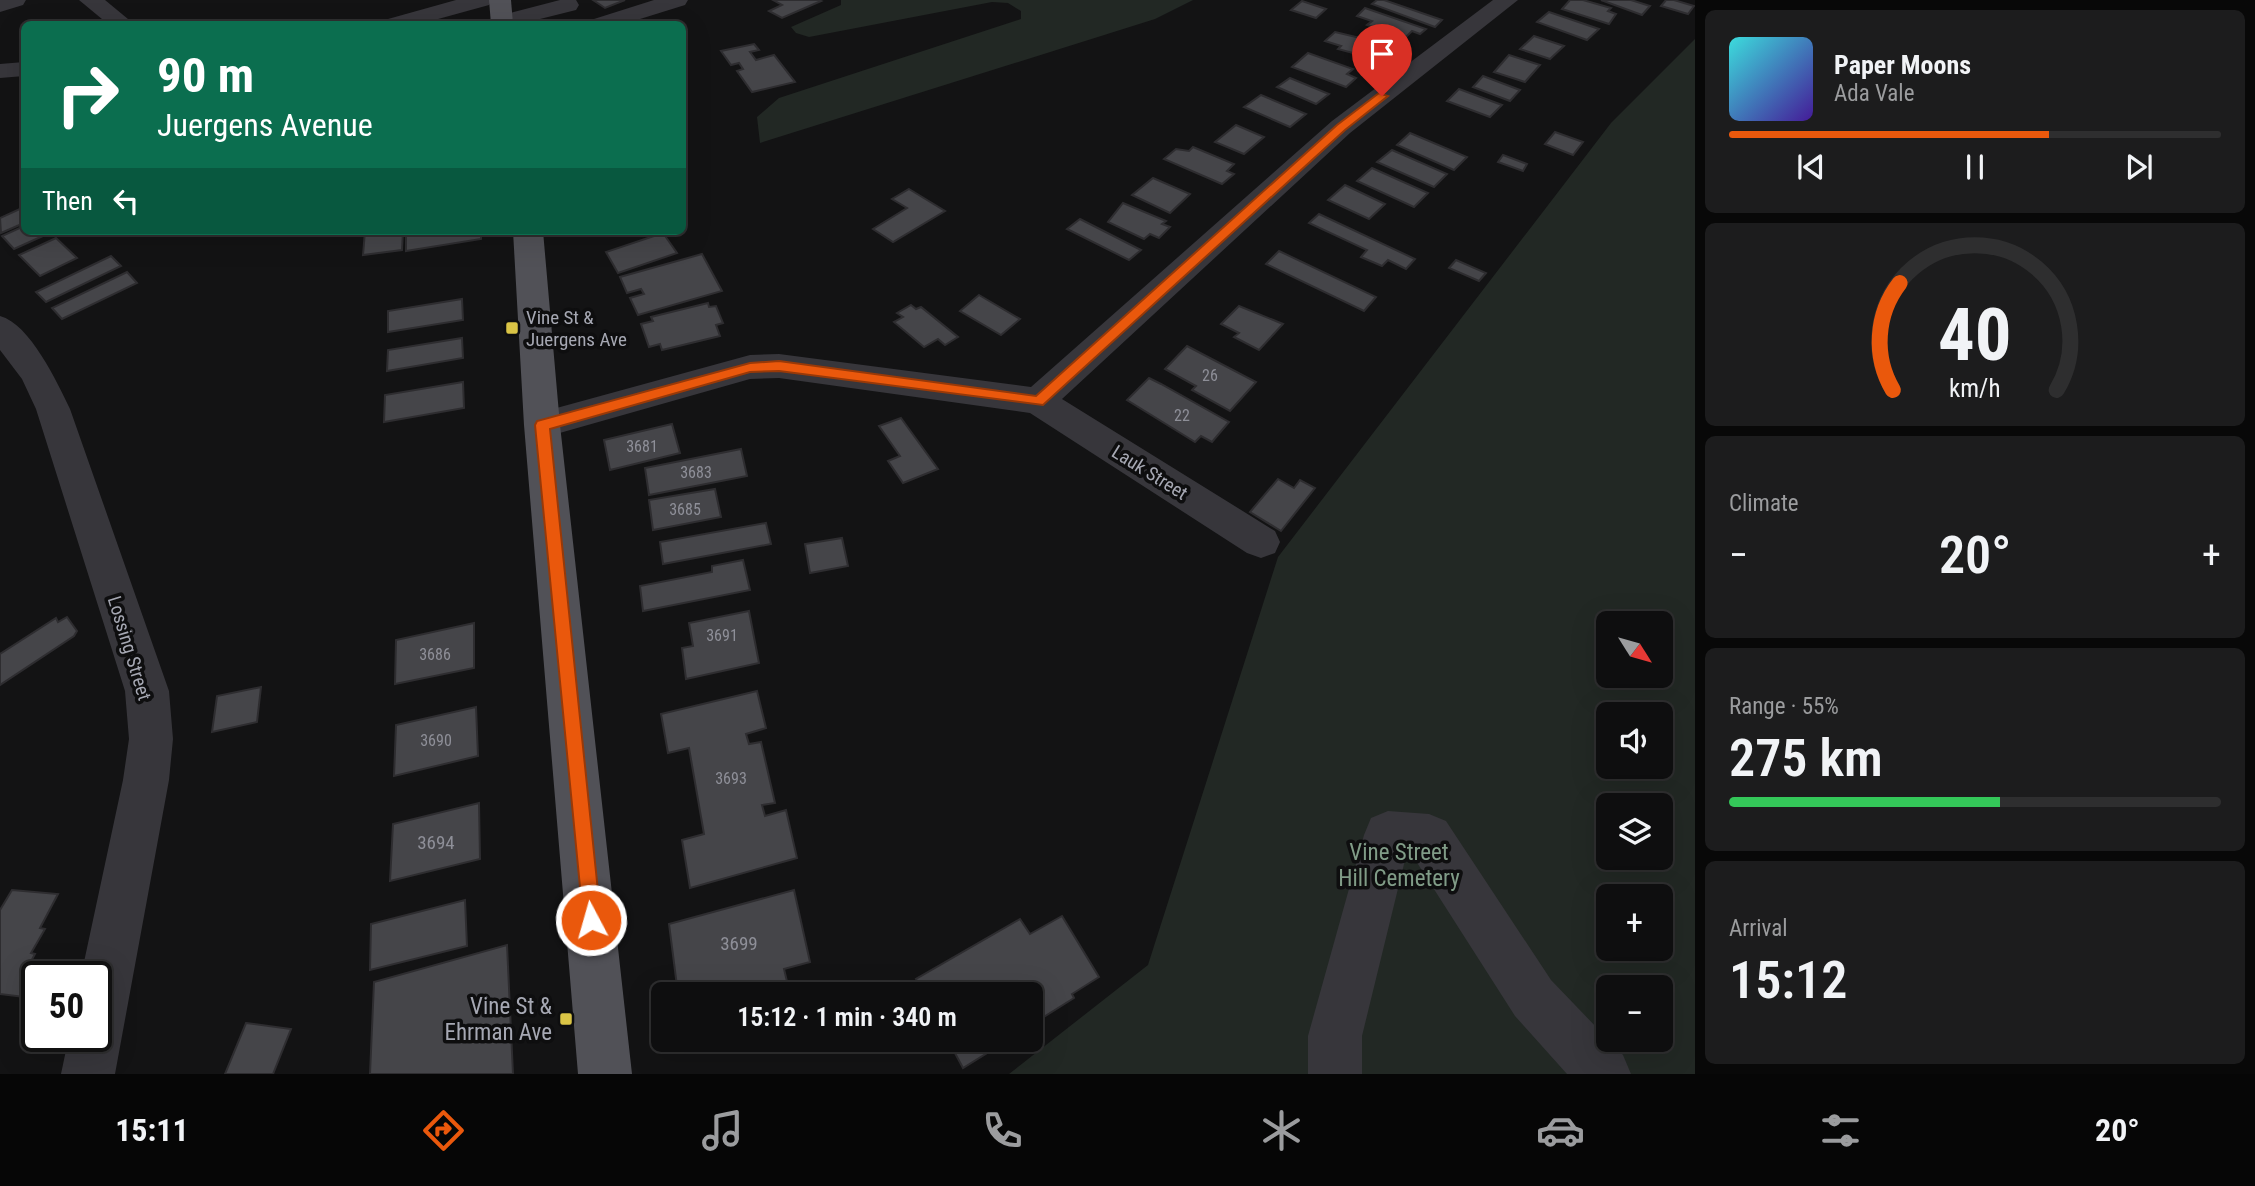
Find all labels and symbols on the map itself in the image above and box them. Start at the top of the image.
pin [1352,24,1412,96]
place label: Vine St & Juergens Ave [526,306,627,351]
marker: Vine St & Juergens Ave [504,320,520,336]
house number: 26 [1202,366,1218,385]
house number: 22 [1174,406,1190,425]
house number: 3681 [626,437,658,456]
street label: Lauk Street [1108,440,1192,505]
house number: 3683 [680,463,712,482]
house number: 3685 [669,500,701,519]
street label: Lossing Street [103,593,156,703]
north arrow [1596,611,1673,688]
house number: 3691 [706,626,738,645]
house number: 3686 [419,645,451,664]
house number: 3690 [420,731,452,750]
house number: 3693 [715,769,747,788]
house number: 3694 [417,831,455,854]
park label: Vine Street Hill Cemetery [1338,839,1460,892]
position arrow [554,883,628,957]
house number: 3699 [720,932,758,955]
speed limit sign: 50 [21,961,112,1052]
place label: Vine St & Ehrman Ave [445,993,552,1046]
marker: Vine St & Ehrman Ave [558,1011,574,1027]

